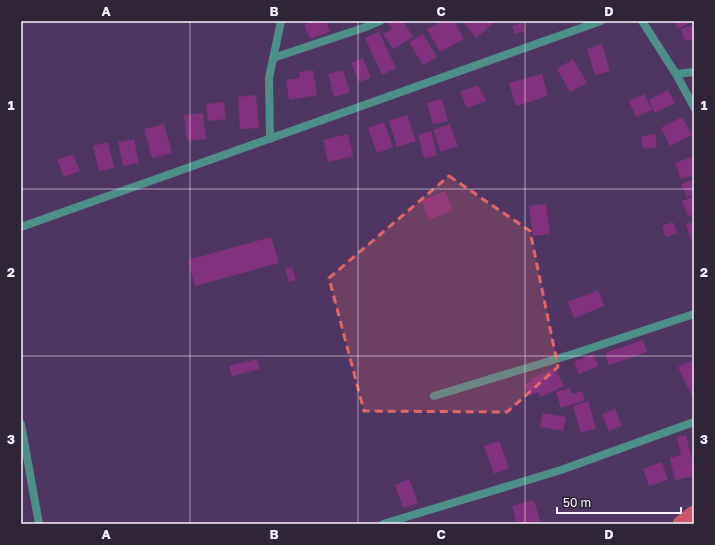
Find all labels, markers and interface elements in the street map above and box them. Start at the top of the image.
text: A [101,3,111,19]
text: B [269,3,279,19]
text: C [436,3,446,19]
text: D [604,3,614,19]
text: 1 [8,97,15,113]
text: 1 [701,97,708,113]
text: 2 [7,264,15,280]
text: 2 [700,264,708,280]
text: 3 [7,431,15,447]
text: 3 [700,431,708,447]
scale bar [557,489,681,515]
text: 50 m [563,495,591,510]
text: A [101,526,111,542]
text: B [269,526,279,542]
text: C [436,526,446,542]
text: D [604,526,614,542]

